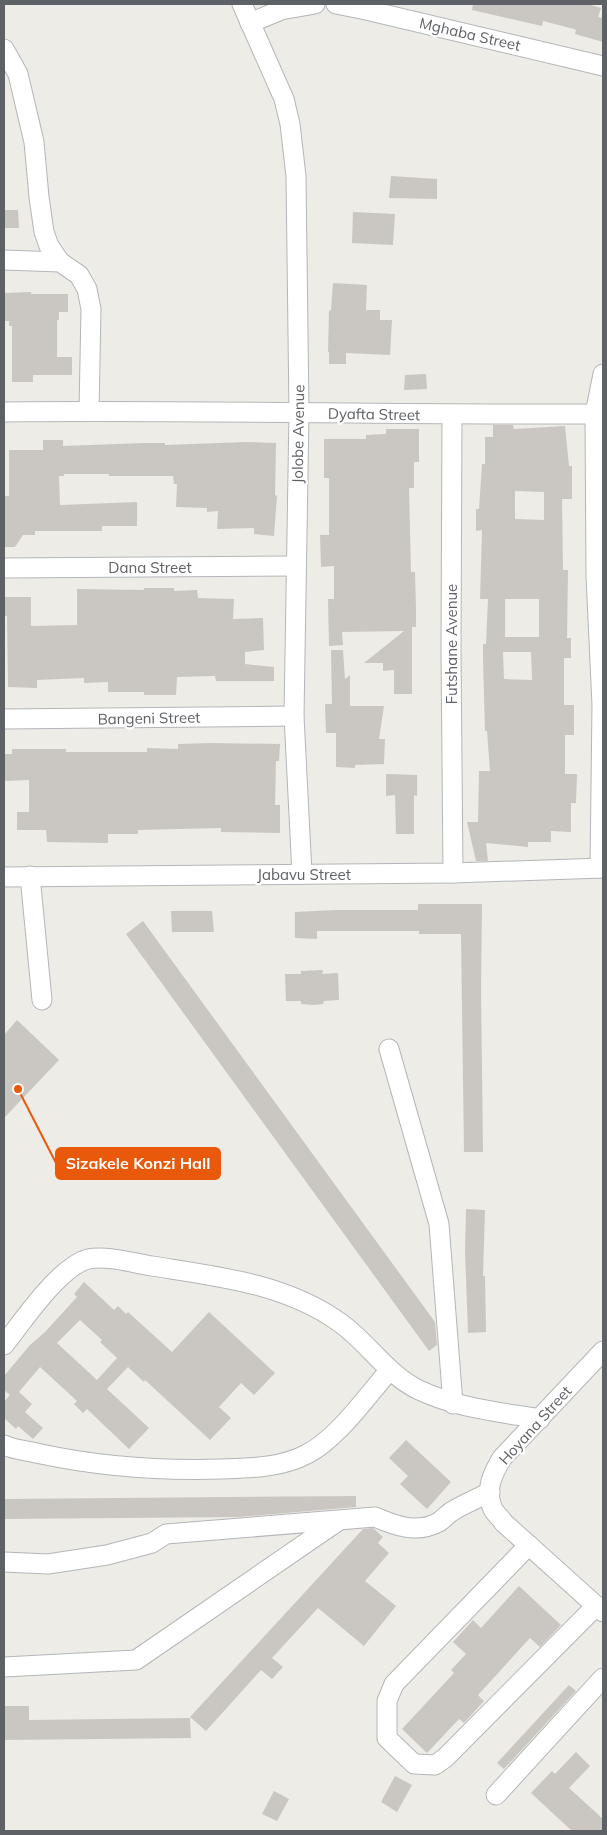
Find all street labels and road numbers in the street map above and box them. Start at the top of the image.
street label: Mghaba Street [418,13,522,55]
street label: Jolobe Avenue [288,384,308,484]
street label: Dyafta Street [328,404,420,424]
street label: Dana Street [108,558,192,577]
street label: Futshane Avenue [442,584,461,704]
street label: Bangeni Street [97,708,201,728]
street label: Jabavu Street [257,865,351,884]
street label: Hoyana Street [494,1382,576,1468]

